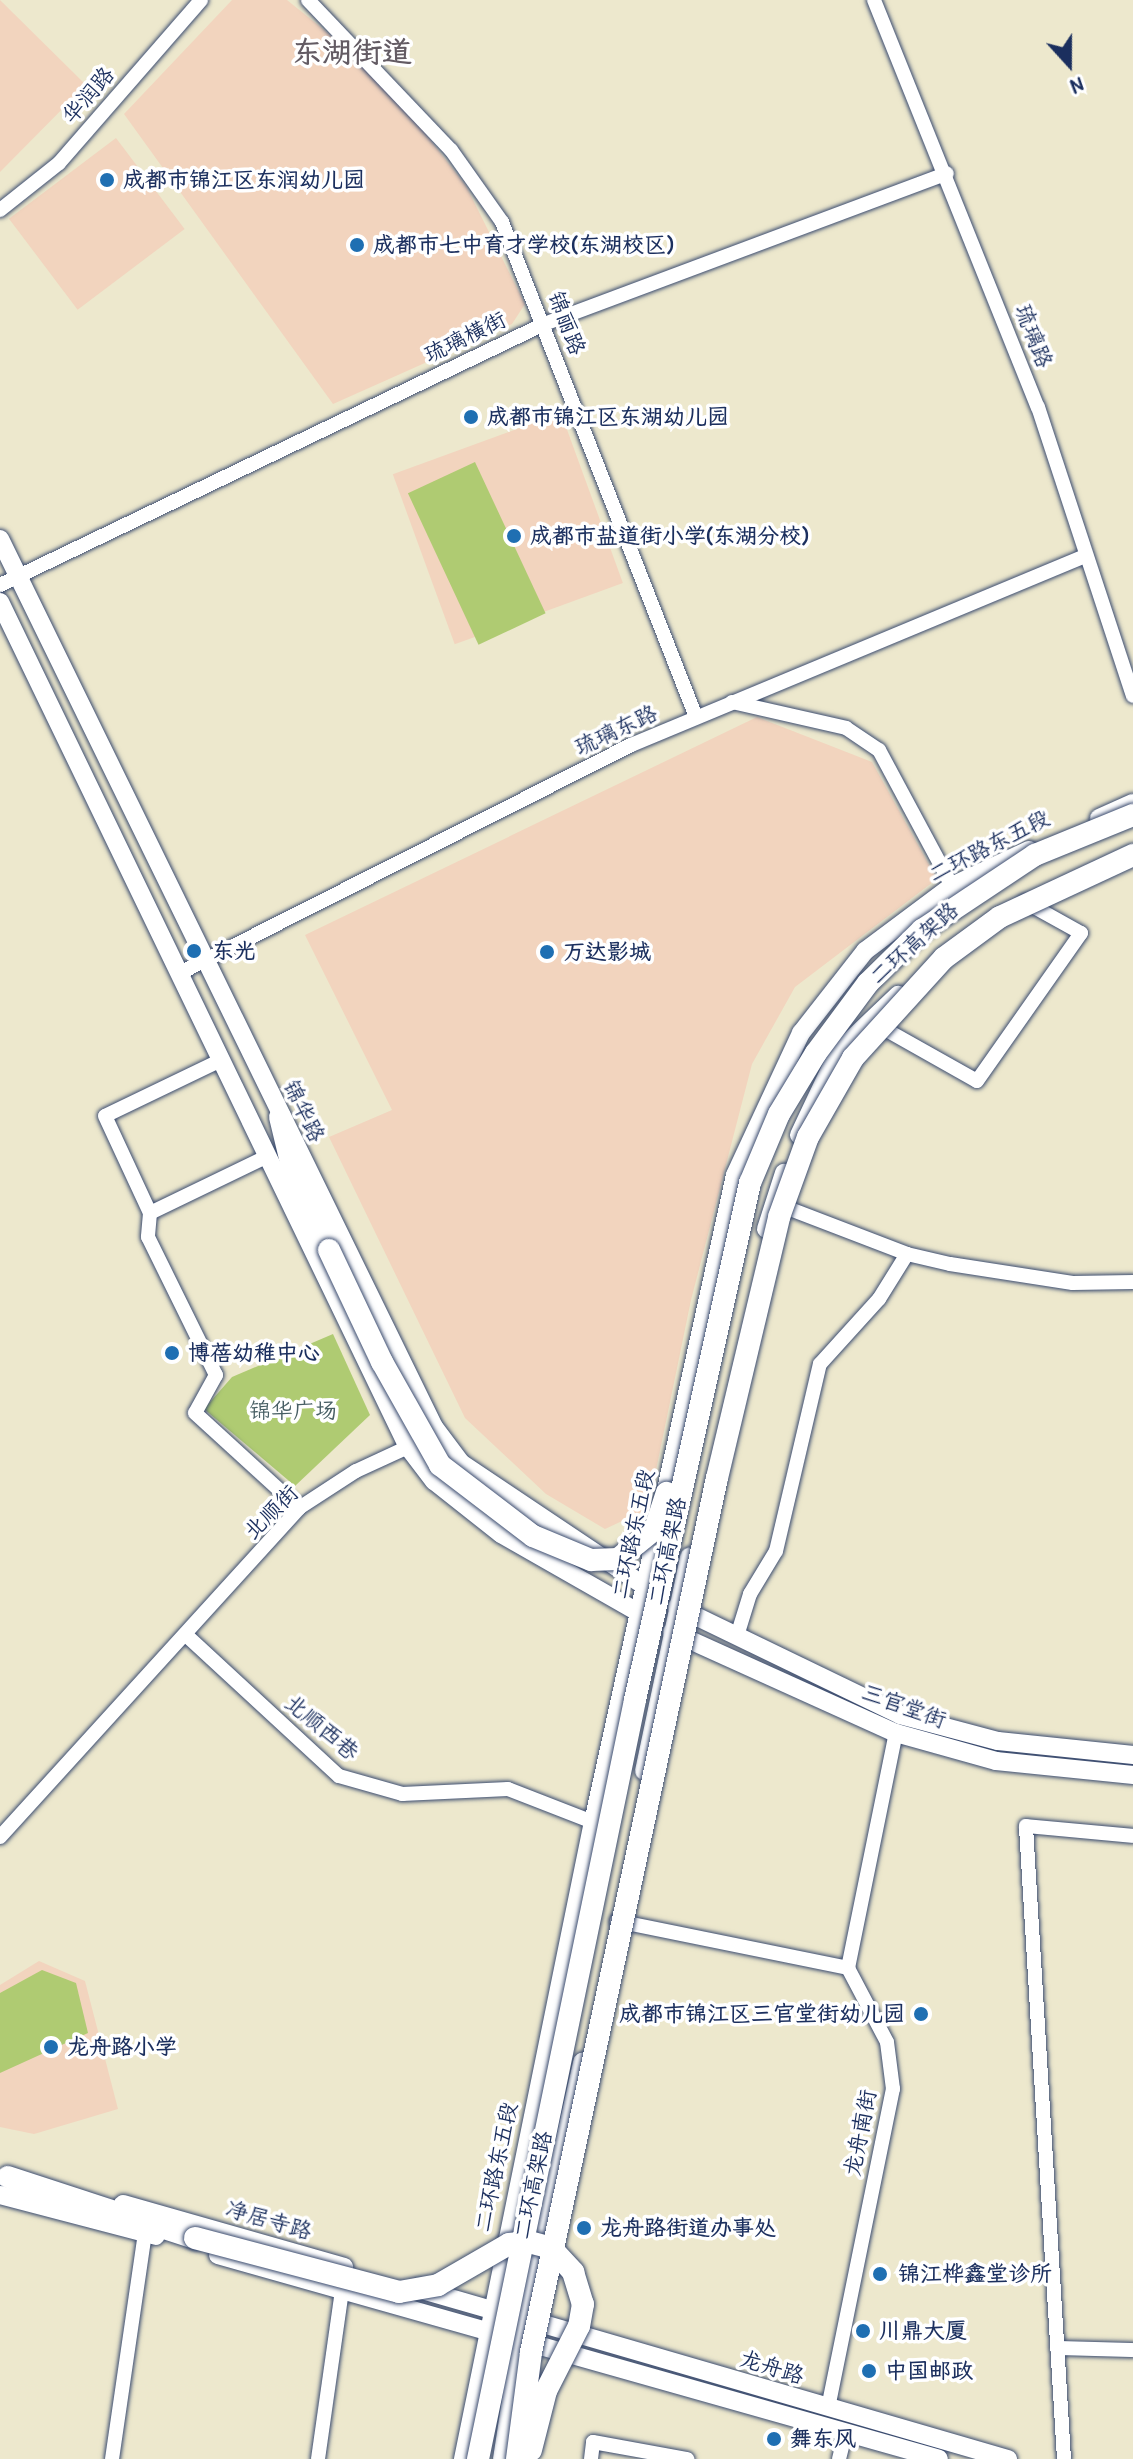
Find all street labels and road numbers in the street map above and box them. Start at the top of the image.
street label: 华润路 [56,61,120,129]
street label: 锦丽路 [543,287,591,359]
street label: 琉璃路 [1010,300,1058,372]
street label: 琉璃横街 [420,306,510,368]
street label: 琉璃东路 [571,699,661,761]
street label: 二环路东五段 [924,804,1054,888]
street label: 二环高架路 [864,896,964,990]
street label: 锦华路 [278,1076,330,1146]
street label: 二环路东五段 [606,1467,660,1601]
street label: 北顺街 [238,1479,304,1545]
street label: 二环高架路 [643,1494,691,1608]
street label: 三官堂街 [858,1679,950,1733]
street label: 北顺西巷 [280,1689,364,1765]
street label: 龙舟南街 [839,2087,881,2179]
street label: 二环路东五段 [469,2100,523,2234]
street label: 二环高架路 [509,2128,557,2242]
street label: 净居寺路 [223,2195,315,2245]
street label: 龙舟路 [737,2345,807,2389]

